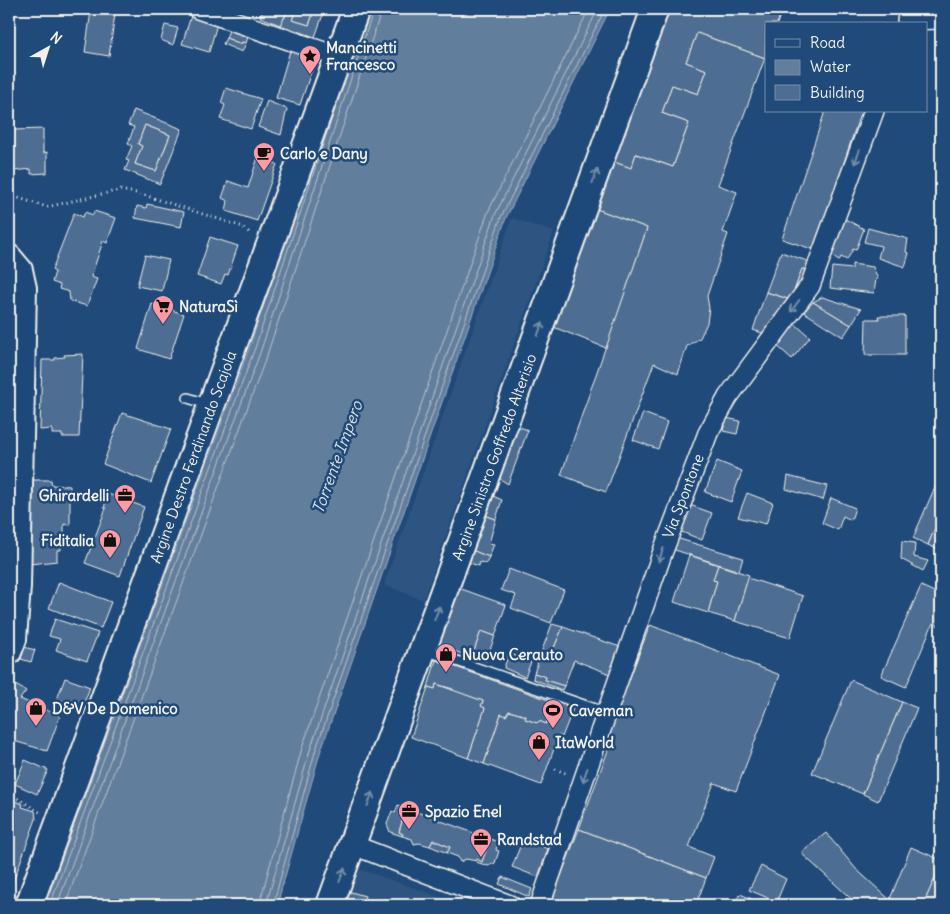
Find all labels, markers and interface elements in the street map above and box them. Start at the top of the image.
north arrow [22,22,72,72]
legend [765,22,928,112]
text: N [47,28,66,48]
text: Road [810,33,845,52]
place label: Mancinetti Francesco [326,38,397,74]
place icon: Mancinetti Francesco [298,44,322,75]
text: Water [810,57,851,76]
text: Building [810,83,865,102]
cafe icon: Carlo e Dany [252,141,276,172]
place label: Carlo e Dany [280,144,368,164]
one-way arrow [852,149,861,164]
one-way arrow [591,169,600,184]
supermarket icon: NaturaSì [151,294,175,325]
place label: NaturaSì [179,297,238,316]
one-way arrow [790,299,800,313]
one-way arrow [536,321,545,337]
street label: Argine Destro Ferdinando Scajola [146,348,241,566]
street label: Argine Sinistro Goffredo Alterisio [448,351,540,563]
water label: Torrente Impero [307,397,367,516]
street label: Via Spontone [658,451,708,541]
office icon: Ghirardelli [113,483,137,514]
place label: Ghirardelli [39,486,109,505]
shop icon: Fiditalia [98,528,122,559]
place label: Fiditalia [41,531,94,550]
one-way arrow [656,547,666,563]
one-way arrow [433,606,442,621]
shop icon: Nuova Cerauto [434,642,458,673]
place label: Nuova Cerauto [462,645,564,664]
shop icon: D&V De Domenico [24,696,48,727]
sports icon: Caveman [541,698,565,729]
place label: D&V De Domenico [52,699,178,718]
place label: Caveman [569,701,633,720]
shop icon: ItaWorld [527,730,551,761]
place label: ItaWorld [555,733,614,752]
one-way arrow [580,767,589,782]
one-way arrow [366,791,375,807]
office icon: Spazio Enel [397,799,421,830]
place label: Spazio Enel [425,802,502,822]
office icon: Randstad [469,827,493,858]
place label: Randstad [497,830,562,849]
one-way arrow [338,868,347,883]

